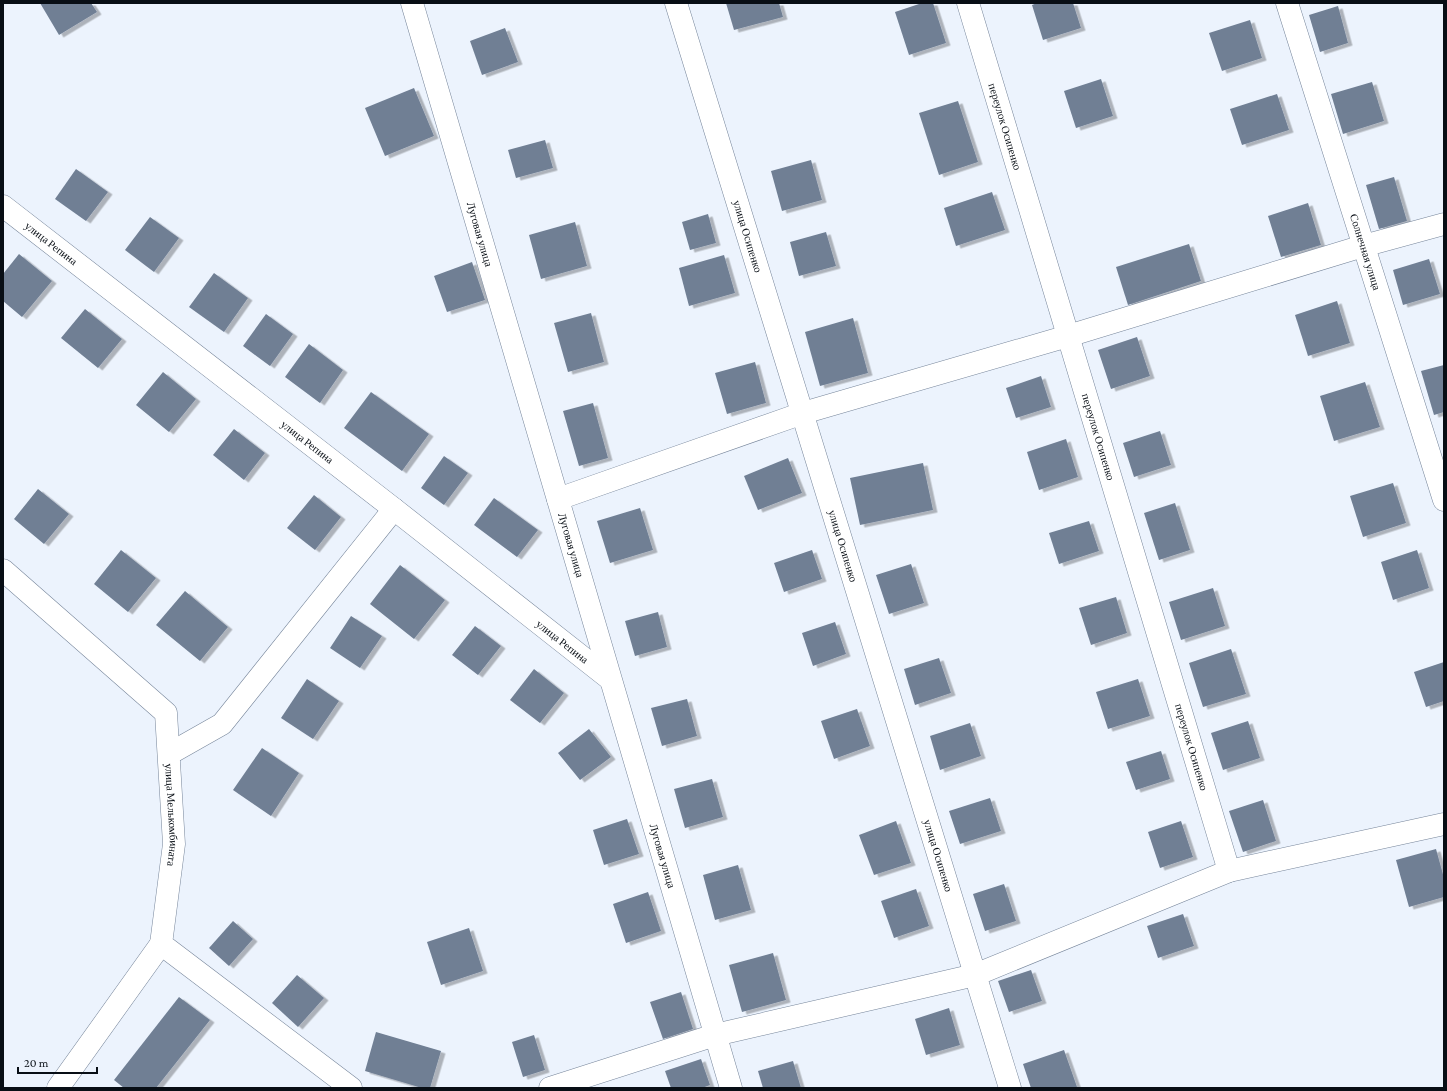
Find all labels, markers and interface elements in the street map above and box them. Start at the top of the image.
street label: переулок Осипенко [986,82,1024,172]
street label: улица Осипенко [731,199,765,274]
street label: Луговая улица [465,201,495,268]
street label: Солнечная улица [1348,212,1383,292]
street label: улица Репина [23,219,80,267]
street label: переулок Осипенко [1080,392,1117,482]
street label: улица Репина [279,418,336,466]
street label: улица Осипенко [826,508,860,584]
street label: Луговая улица [556,511,587,579]
street label: улица Репина [534,617,591,666]
street label: переулок Осипенко [1173,702,1211,792]
street label: улица Мелькомбината [163,763,180,867]
street label: улица Осипенко [922,818,955,894]
street label: Луговая улица [648,822,678,890]
scale bar [18,1049,97,1075]
text: 20 m [24,1056,49,1070]

